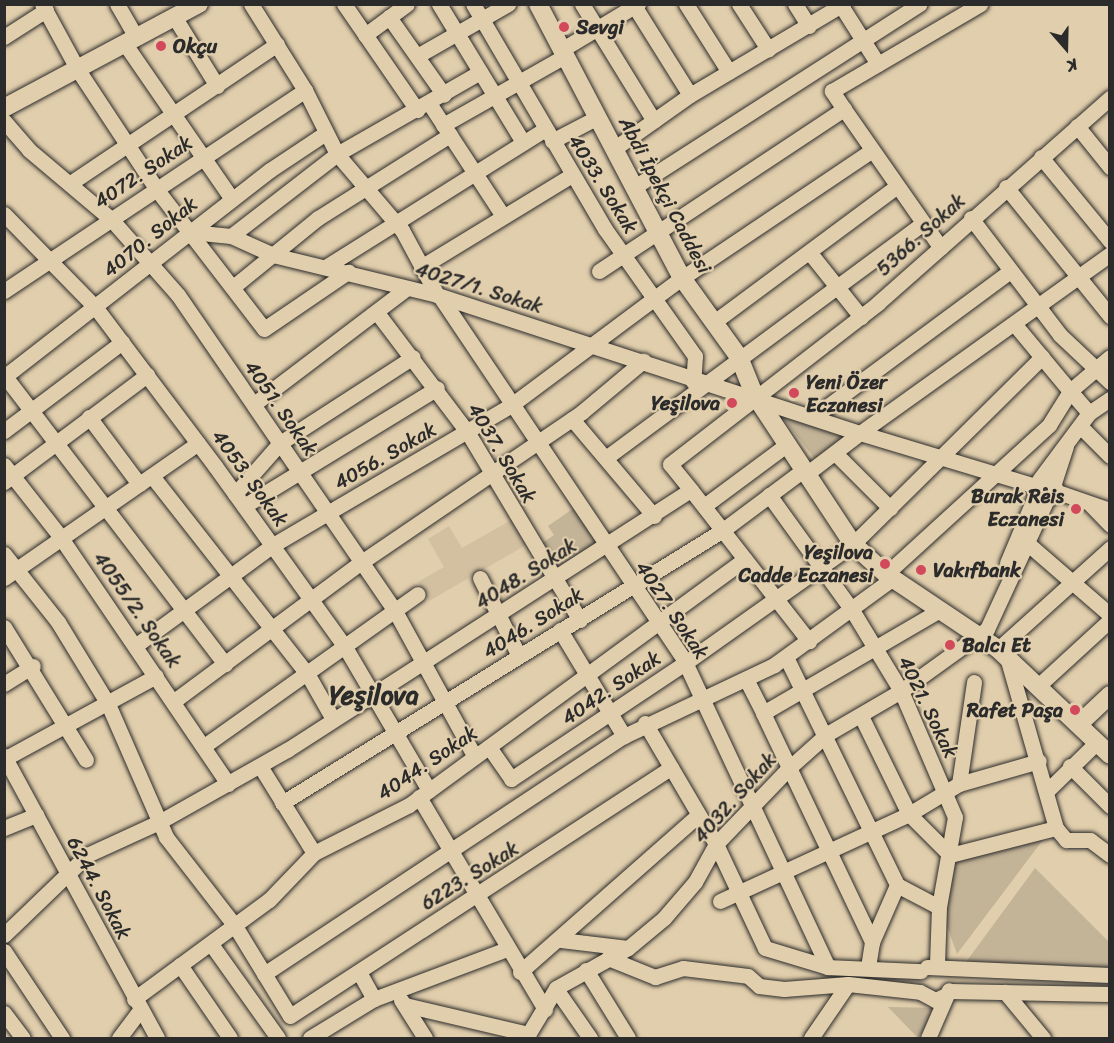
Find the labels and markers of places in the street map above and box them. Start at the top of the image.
place label: Sevgi [576,15,624,39]
marker: Sevgi [557,20,571,34]
place label: Okçu [173,34,217,58]
marker: Okçu [154,39,168,53]
place label: Yeni Özer Eczanesi [806,370,888,417]
marker: Yeni Özer Eczanesi [787,386,801,400]
place label: Yeşilova [651,391,720,415]
marker: Yeşilova [725,396,739,410]
place label: Burak Reis Eczanesi [969,485,1064,532]
marker: Burak Reis Eczanesi [1069,502,1083,516]
place label: Yeşilova Cadde Eczanesi [737,540,873,587]
marker: Yeşilova Cadde Eczanesi [878,557,892,571]
place label: Vakıfbank [933,558,1021,582]
marker: Vakıfbank [914,563,928,577]
place label: Balcı Et [962,633,1031,657]
marker: Balcı Et [943,638,957,652]
place label: Rafet Paşa [966,698,1063,722]
marker: Rafet Paşa [1068,703,1082,717]

